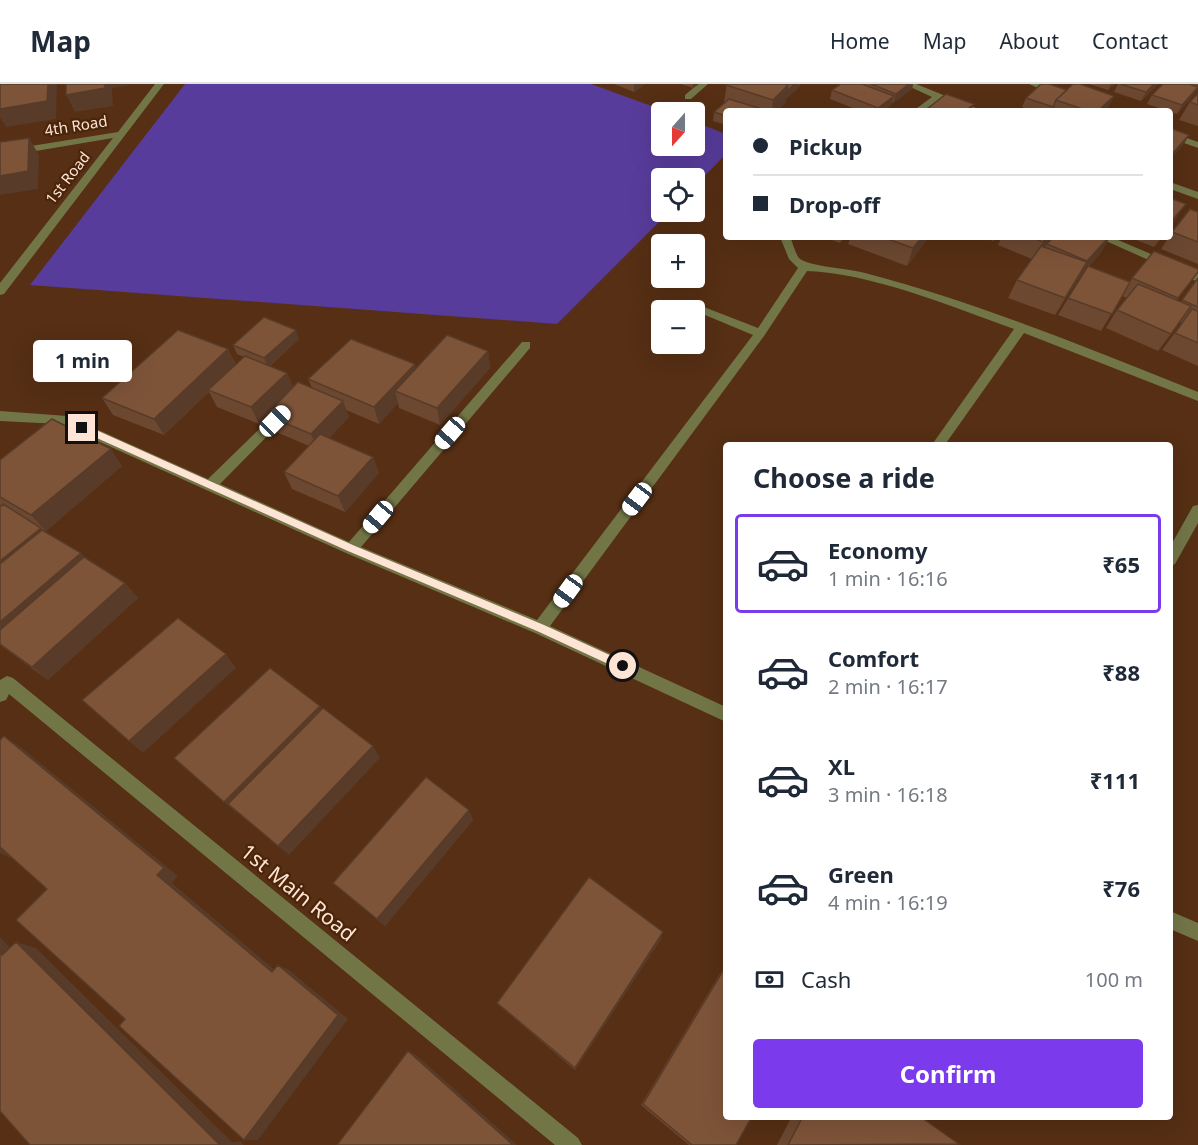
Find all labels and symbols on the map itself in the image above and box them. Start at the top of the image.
north arrow [651,102,705,156]
street label: 4th Road [43,110,109,140]
street label: 1st Road [41,147,94,208]
callout: 1 min [32,341,132,383]
car [256,402,294,440]
route end [68,414,95,441]
car [431,414,469,452]
car [619,479,655,519]
car [360,497,396,537]
car [550,571,586,611]
route start [609,652,636,679]
street label: 1st Main Road [235,837,362,947]

